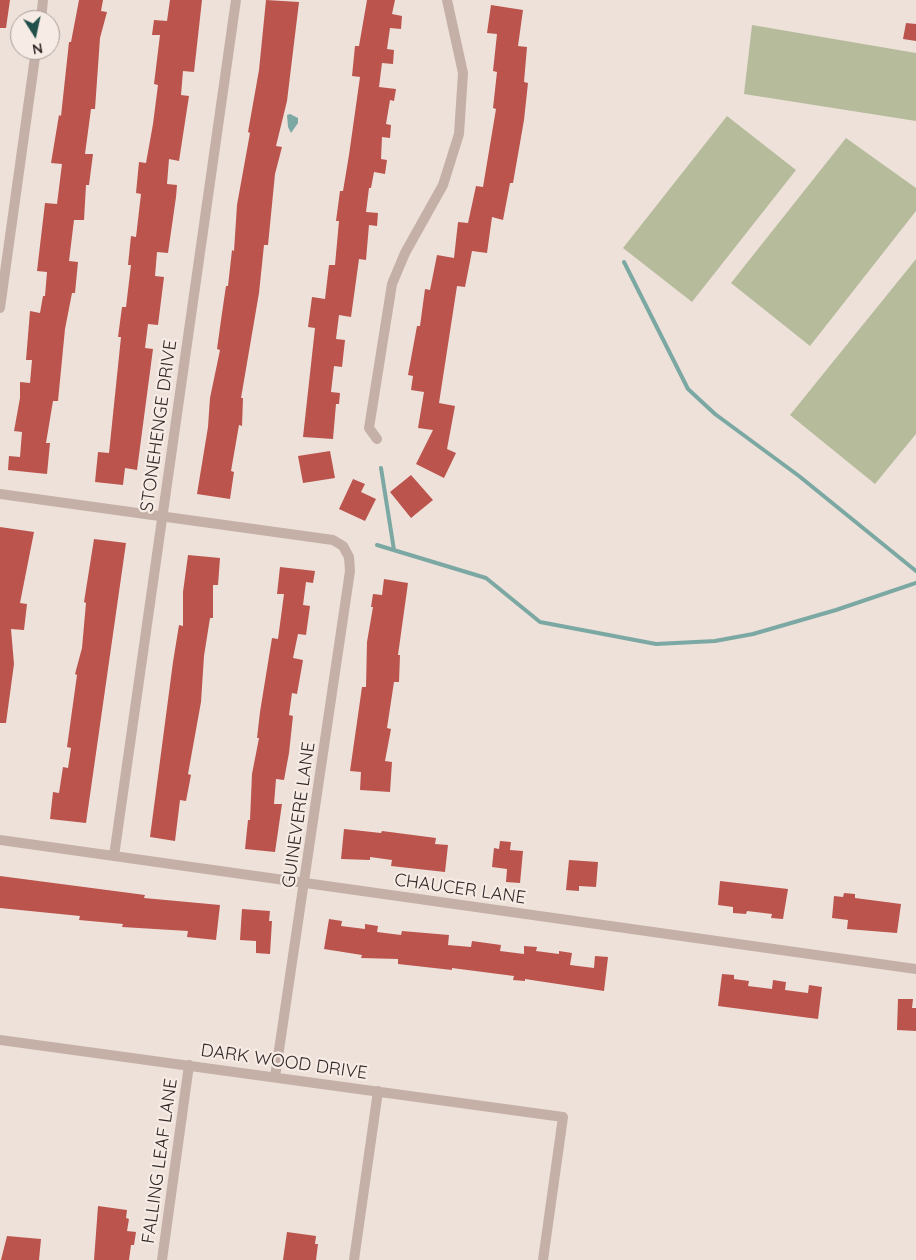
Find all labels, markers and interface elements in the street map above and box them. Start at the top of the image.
north arrow [10,10,60,60]
text: N [31,39,44,59]
street label: STONEHENGE DRIVE [136,339,182,513]
street label: GUINEVERE LANE [278,741,320,889]
street label: CHAUCER LANE [393,869,527,909]
street label: DARK WOOD DRIVE [199,1040,369,1084]
street label: FALLING LEAF LANE [138,1077,182,1245]

